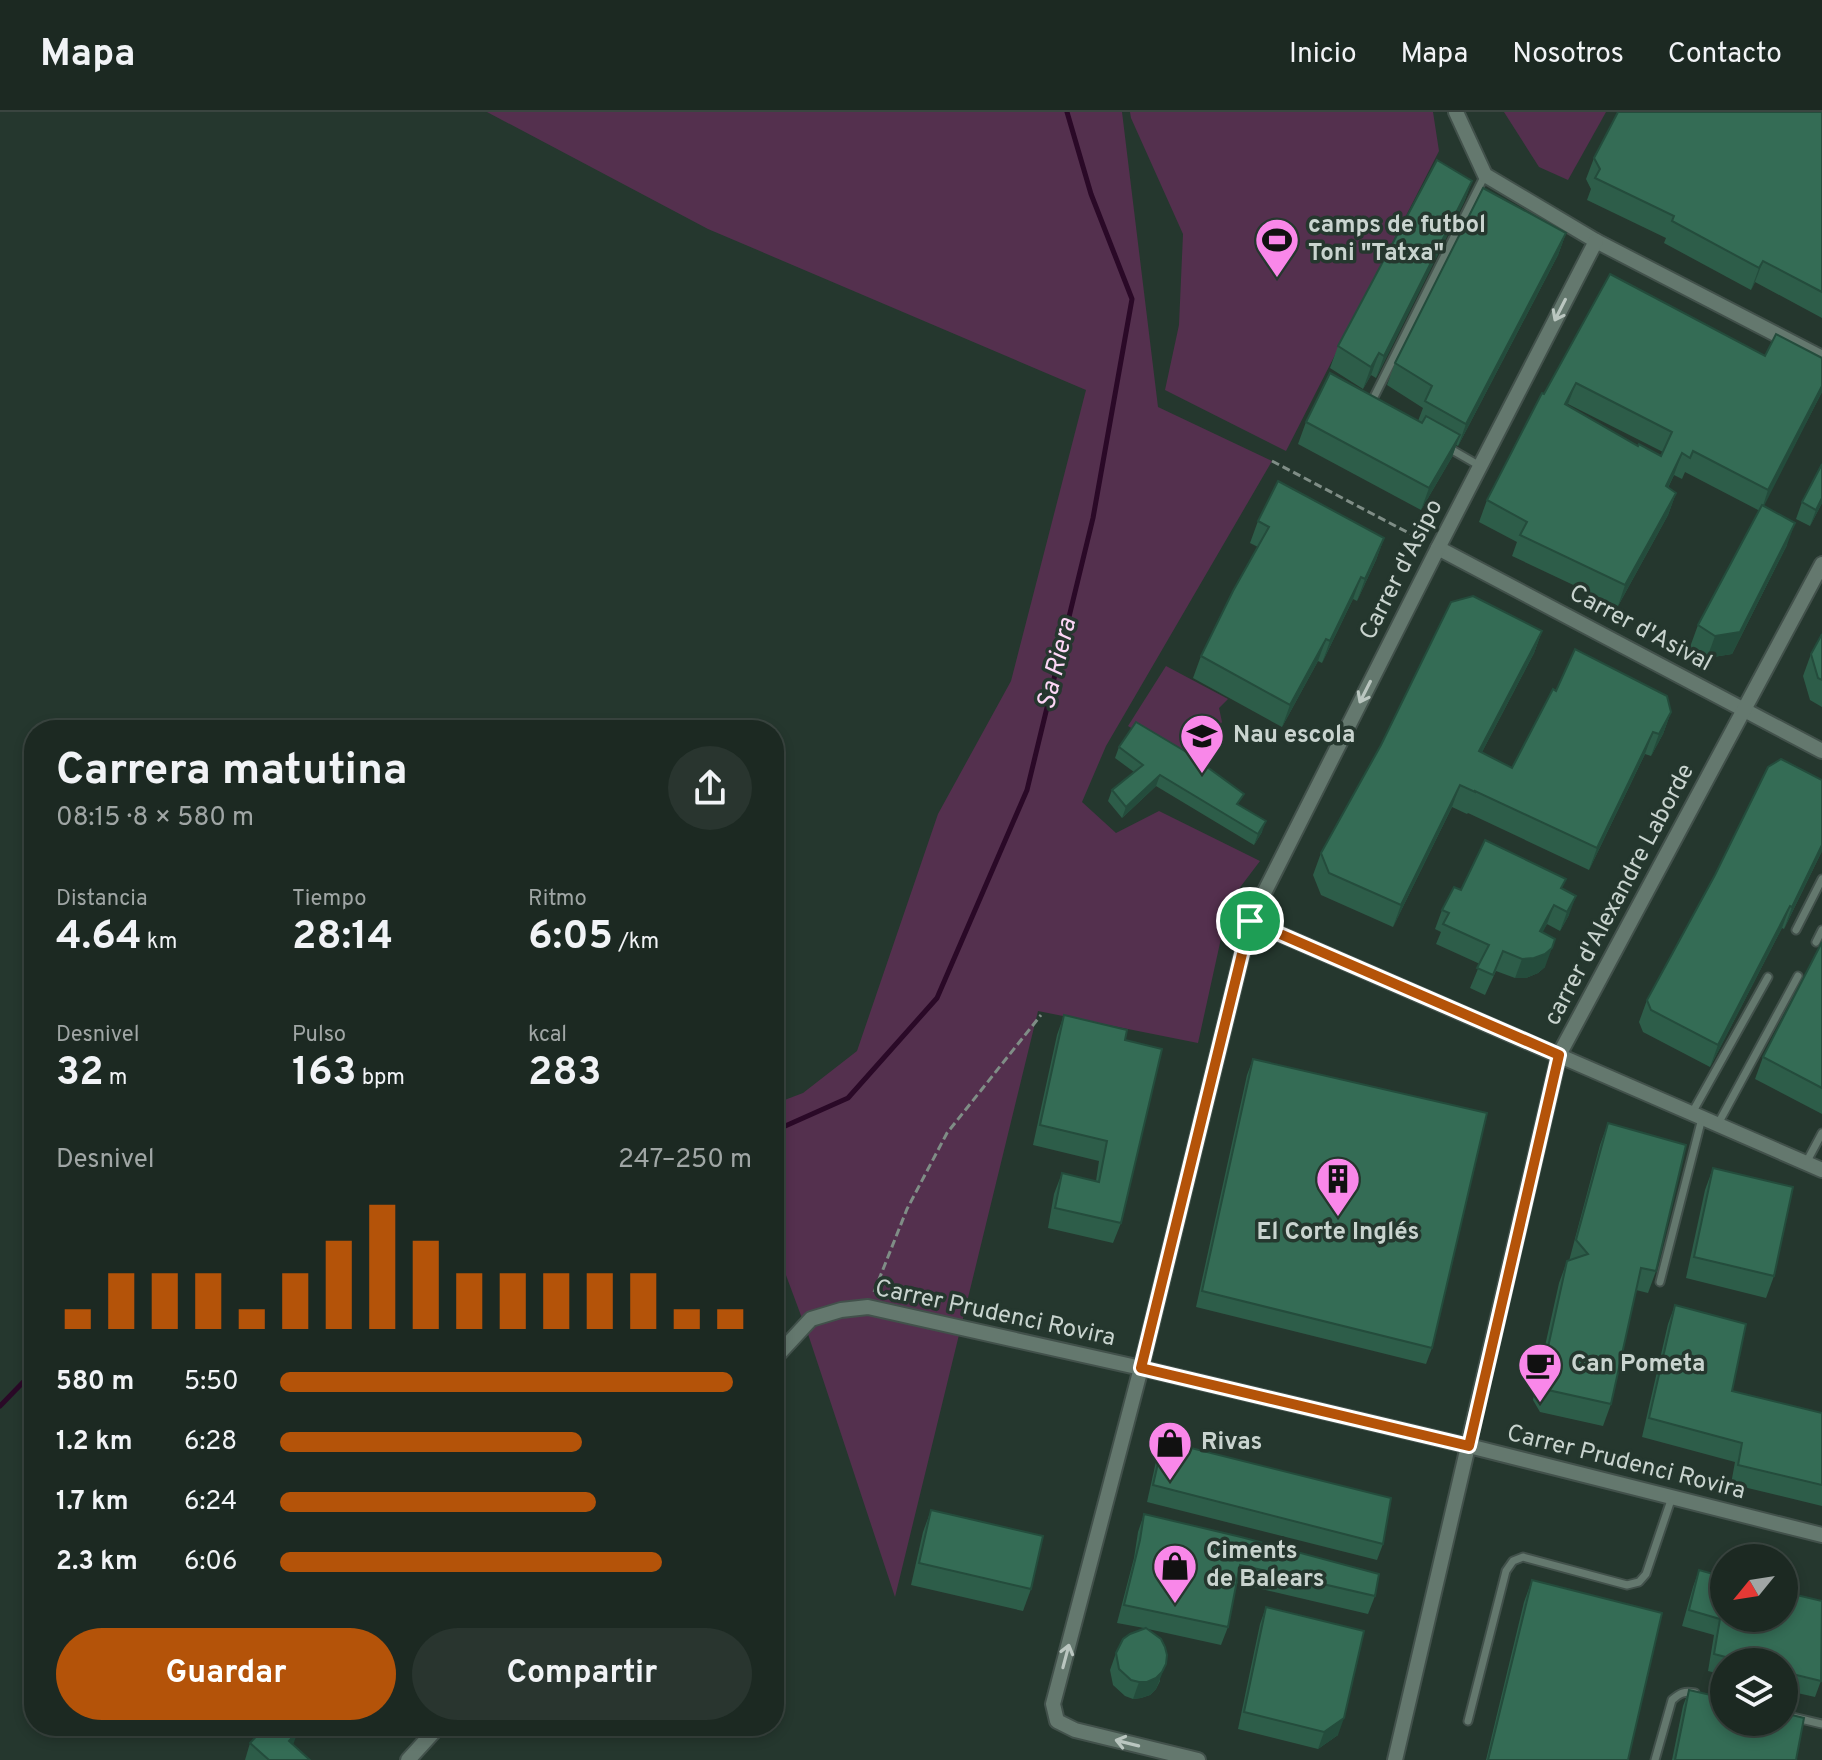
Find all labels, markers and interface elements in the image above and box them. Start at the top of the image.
text: Mapa [40,31,136,80]
text: Inicio [1289,37,1357,73]
text: Mapa [1401,37,1468,73]
text: Nosotros [1512,37,1624,73]
text: Contacto [1668,37,1782,73]
place label: camps de futbol Toni "Tatxa" [1308,211,1486,269]
sports icon: camps de futbol Toni "Tatxa" [1253,216,1301,279]
one-way arrow [1552,298,1567,322]
street label: Carrer d'Asipo [1354,495,1450,645]
street label: Carrer d'Asival [1563,579,1717,679]
water label: Sa Riera [1031,614,1085,713]
one-way arrow [1357,679,1372,703]
school or university icon: Nau escola [1178,712,1226,775]
place label: Nau escola [1233,721,1355,751]
text: Carrera matutina [56,744,408,800]
button: share [668,746,752,830]
street label: carrer d'Alexandre Laborde [1538,759,1702,1031]
text: 08:15 · 8 × 580 m [56,802,254,835]
text: Distancia [56,886,148,913]
text: Tiempo [292,886,366,913]
text: Ritmo [528,886,587,913]
pin [1216,887,1284,955]
icon: arrive [1228,899,1272,943]
text: 4.64 [56,913,142,963]
text: 28:14 [292,913,393,963]
text: 6:05 [528,913,613,963]
text: km [142,929,177,956]
text: /km [613,929,659,956]
text: Desnivel [56,1022,139,1049]
text: Pulso [292,1022,346,1049]
text: kcal [528,1022,567,1049]
text: 32 [56,1049,104,1099]
text: 163 [292,1049,357,1099]
text: 283 [528,1049,602,1099]
text: m [104,1065,127,1092]
text: bpm [357,1065,405,1092]
text: Desnivel [56,1144,155,1177]
text: 247–250 m [618,1144,752,1177]
building icon: El Corte Inglés [1314,1155,1362,1218]
place label: El Corte Inglés [1257,1218,1419,1248]
street label: Carrer Prudenci Rovira [872,1274,1118,1354]
cafe icon: Can Pometa [1516,1341,1564,1404]
place label: Can Pometa [1571,1350,1706,1380]
text: 580 m [56,1366,134,1399]
text: 5:50 [184,1366,239,1399]
shop icon: Rivas [1146,1419,1194,1482]
street label: Carrer Prudenci Rovira [1504,1419,1748,1507]
text: 1.2 km [56,1426,133,1459]
text: 6:28 [184,1426,237,1459]
place label: Rivas [1201,1428,1262,1458]
text: 1.7 km [56,1486,129,1519]
text: 6:24 [184,1486,237,1519]
place label: Ciments de Balears [1206,1537,1325,1595]
shop icon: Ciments de Balears [1151,1542,1199,1605]
north arrow [1710,1544,1798,1632]
map controls [1710,1544,1798,1736]
text: 2.3 km [56,1546,138,1579]
text: 6:06 [184,1546,238,1579]
button: Guardar [56,1628,396,1720]
button: Compartir [412,1628,752,1720]
one-way arrow [1059,1643,1074,1669]
button: layers [1710,1648,1798,1736]
one-way arrow [1114,1734,1140,1749]

